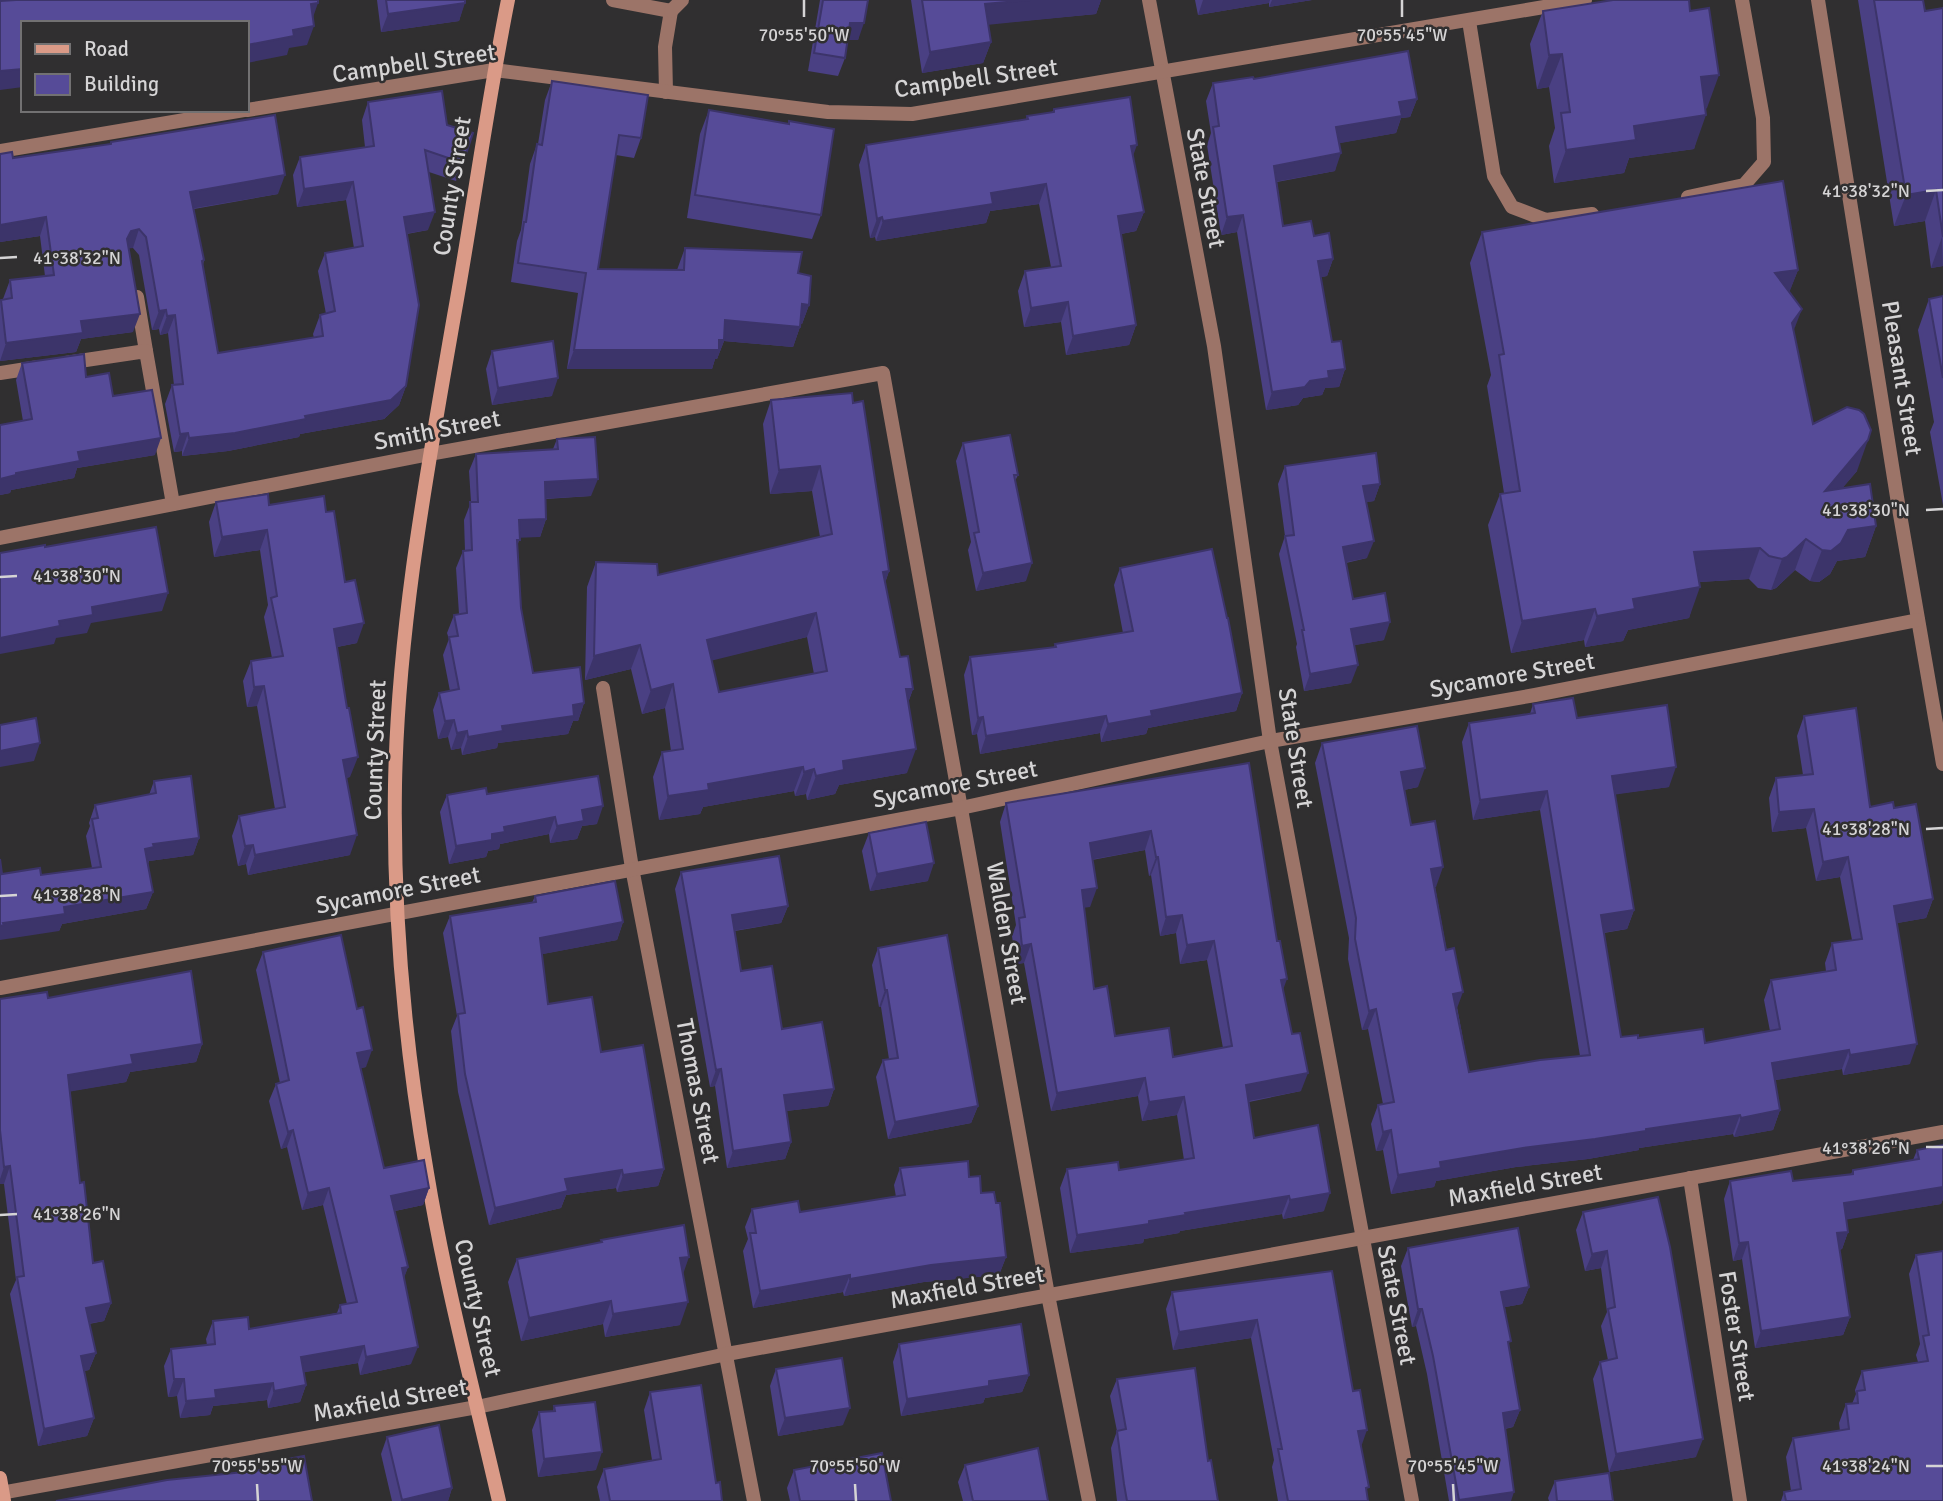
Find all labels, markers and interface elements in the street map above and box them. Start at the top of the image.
legend [21,21,248,112]
text: 70°55'50"W [759,24,849,46]
text: 70°55'45"W [1357,24,1447,46]
text: Road [84,36,129,62]
street label: Campbell Street [330,37,498,89]
street label: Campbell Street [892,52,1060,104]
text: Building [84,71,159,97]
street label: County Street [426,114,478,258]
street label: State Street [1180,125,1232,251]
text: 41°38'32"N [1822,180,1910,202]
text: 41°38'32"N [33,247,121,269]
street label: Pleasant Street [1875,298,1929,458]
street label: Smith Street [371,403,503,457]
text: 41°38'30"N [1822,499,1910,521]
text: 41°38'30"N [33,565,121,587]
street label: Sycamore Street [1427,646,1597,704]
street label: County Street [358,679,392,821]
street label: State Street [1272,686,1320,810]
street label: Sycamore Street [870,753,1040,815]
text: 41°38'28"N [1822,818,1910,840]
street label: Sycamore Street [313,859,483,921]
street label: Walden Street [980,859,1034,1007]
text: 41°38'28"N [33,884,121,906]
street label: Thomas Street [669,1016,727,1166]
text: 41°38'26"N [1822,1137,1910,1159]
street label: Maxfield Street [1445,1157,1605,1213]
text: 41°38'26"N [33,1203,121,1225]
street label: County Street [448,1236,508,1380]
street label: State Street [1371,1242,1423,1368]
street label: Maxfield Street [887,1259,1047,1315]
street label: Foster Street [1712,1269,1762,1403]
street label: Maxfield Street [310,1372,470,1428]
text: 70°55'55"W [212,1455,302,1477]
text: 70°55'50"W [810,1455,900,1477]
text: 70°55'45"W [1408,1455,1498,1477]
text: 41°38'24"N [1822,1455,1910,1477]

